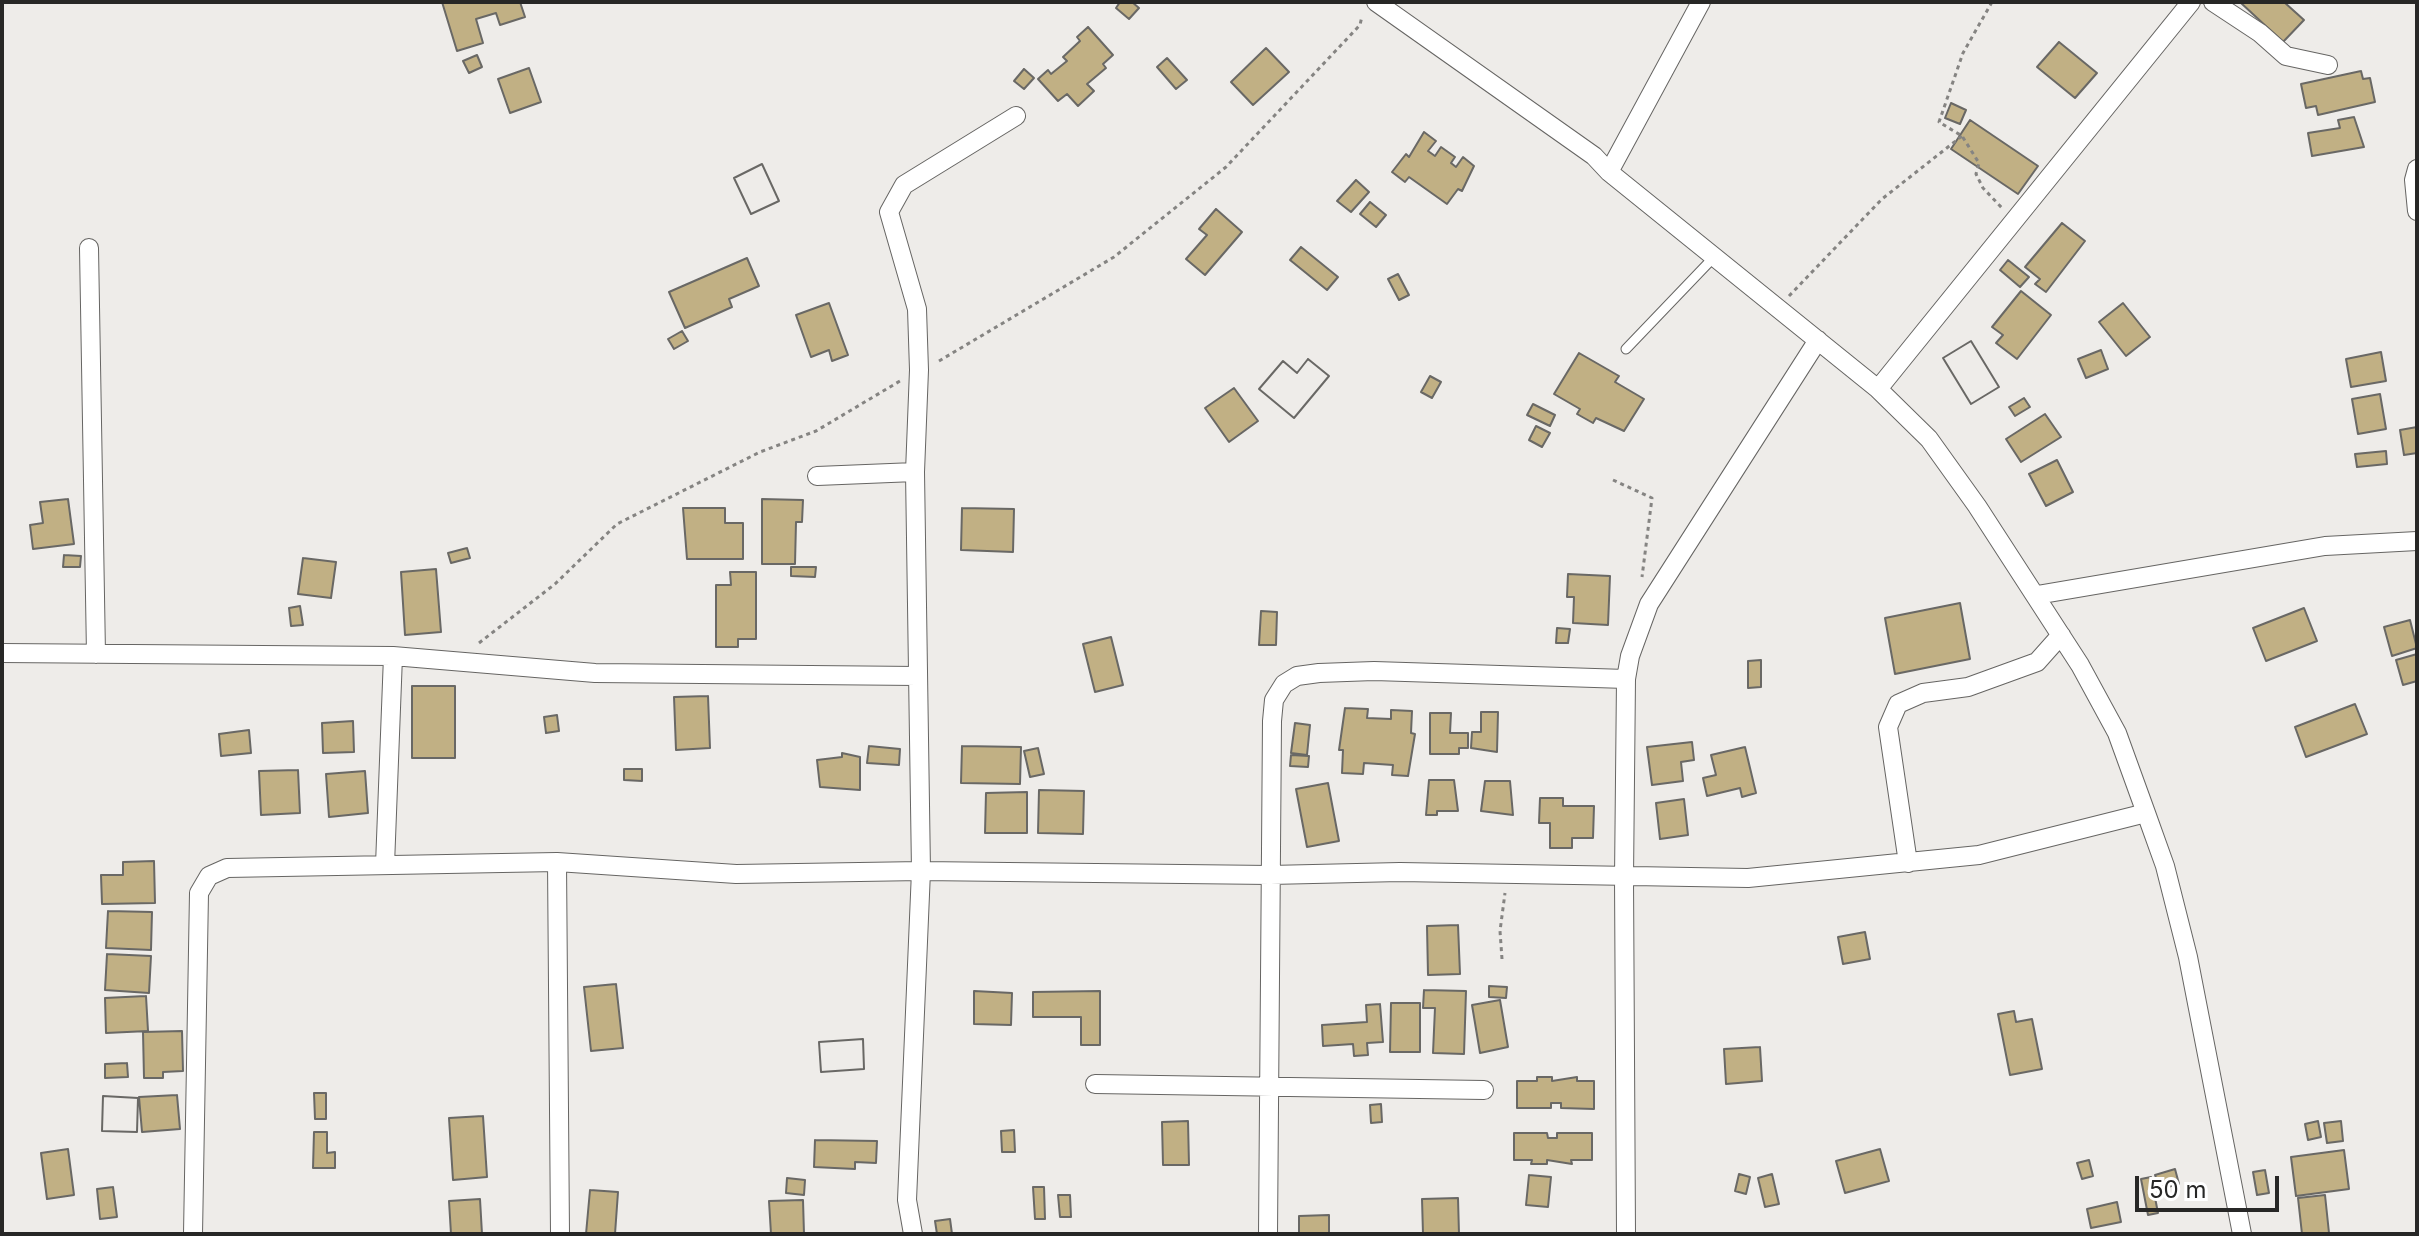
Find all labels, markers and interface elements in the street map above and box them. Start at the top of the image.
scale bar [2139,1160,2283,1210]
text: 50 m [2149,1175,2207,1204]

